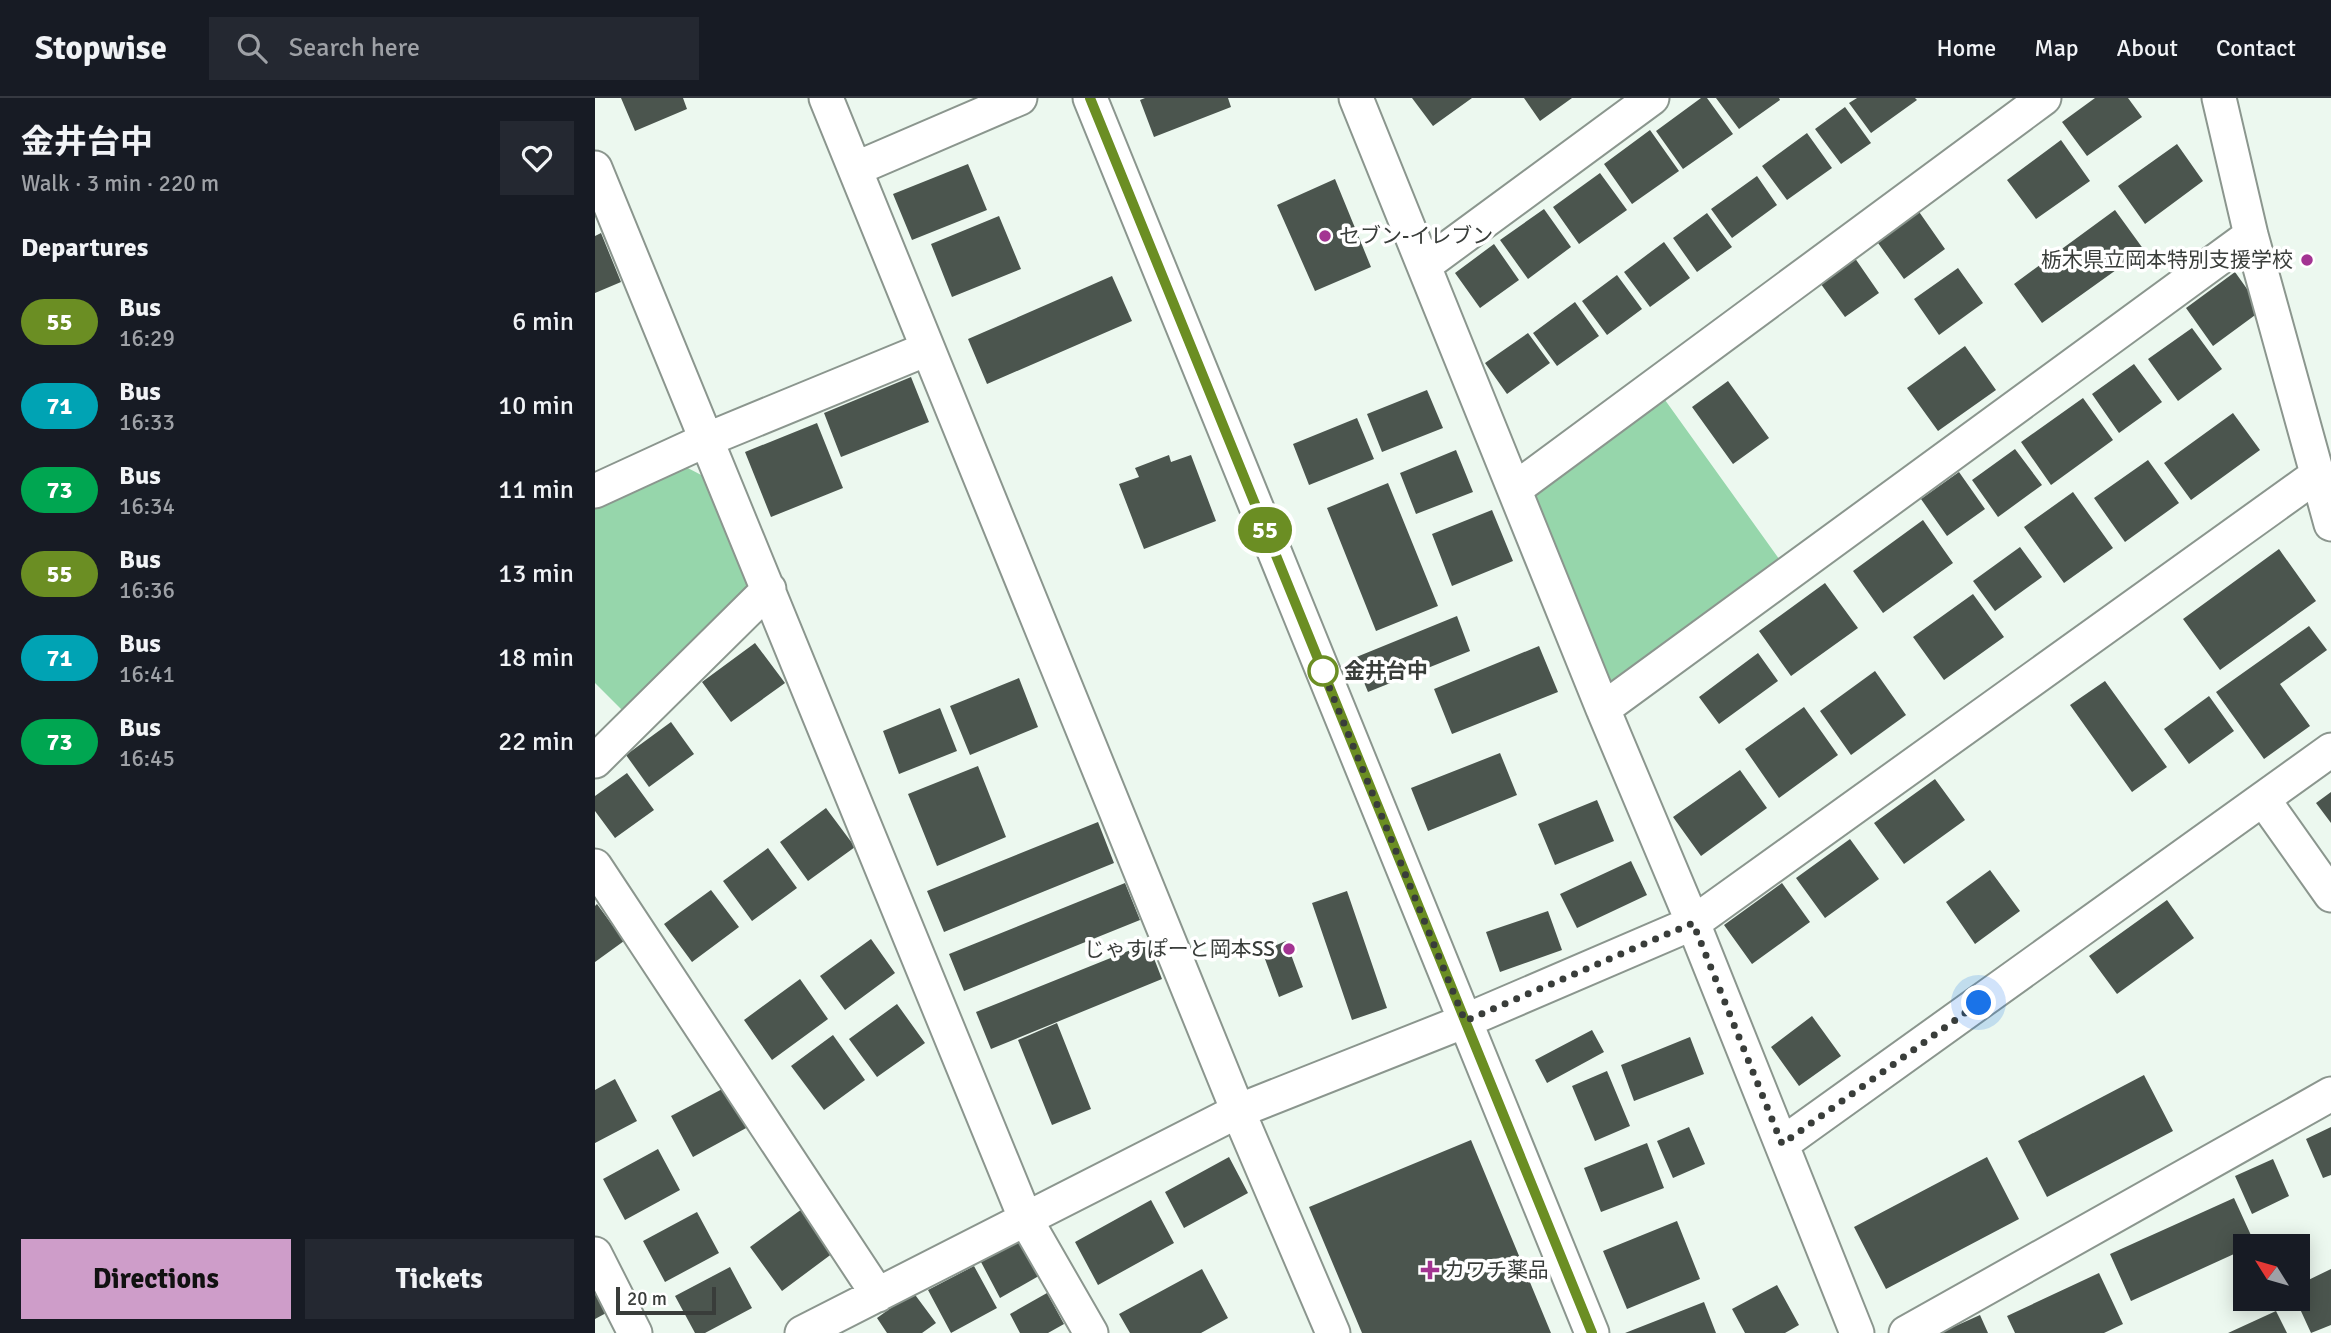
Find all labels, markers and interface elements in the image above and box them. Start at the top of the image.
search box [209,17,699,80]
text: Stopwise [35,28,167,69]
icon: search [233,29,271,67]
text: Search here [289,32,420,64]
text: Home [1936,33,1996,63]
text: Map [2034,33,2079,63]
text: About [2117,33,2178,63]
text: Contact [2216,33,2296,63]
button: heart [500,121,574,195]
text: 金井台中 [21,122,153,163]
text: Walk · 3 min · 220 m [21,169,219,198]
place label: セブン-イレブン [1339,223,1493,249]
marker: セブン-イレブン [1317,228,1333,244]
text: Departures [21,232,148,264]
place label: 栃木県立岡本特別支援学校 [2041,247,2293,273]
marker: 栃木県立岡本特別支援学校 [2299,252,2315,268]
text: Bus [119,292,161,324]
text: 6 min [512,306,574,338]
text: 55 [47,307,72,337]
text: 16:29 [119,324,175,353]
text: Bus [119,376,161,408]
text: 10 min [498,390,574,422]
text: 71 [47,391,72,421]
text: 16:33 [119,408,175,437]
text: Bus [119,460,161,492]
text: 11 min [498,474,574,506]
text: 73 [47,475,72,505]
text: 16:34 [119,492,175,521]
line badge: 55 [1233,507,1297,553]
text: 55 [1252,515,1278,545]
text: Bus [119,544,161,576]
text: 13 min [498,558,574,590]
text: 55 [47,559,72,589]
text: 16:36 [119,576,175,605]
text: Bus [119,628,161,660]
text: 18 min [498,642,574,674]
text: 71 [47,643,72,673]
marker: 金井台中 [1308,656,1338,686]
place label: 金井台中 [1344,658,1428,684]
text: 16:41 [119,660,175,689]
text: Bus [119,712,161,744]
text: 22 min [498,726,574,758]
text: 73 [47,727,72,757]
text: 16:45 [119,744,175,773]
place label: じゃすぽーと岡本SS [1084,936,1275,962]
marker: じゃすぽーと岡本SS [1281,941,1297,957]
your location [1961,985,1996,1020]
north arrow [2233,1234,2310,1311]
map controls [2233,1234,2310,1311]
button: Directions [21,1239,291,1319]
button: Tickets [305,1239,574,1319]
place label: カワチ薬品 [1444,1257,1549,1283]
marker: カワチ薬品 [1422,1262,1438,1278]
scale bar [616,1284,716,1316]
text: 20 m [627,1287,667,1311]

